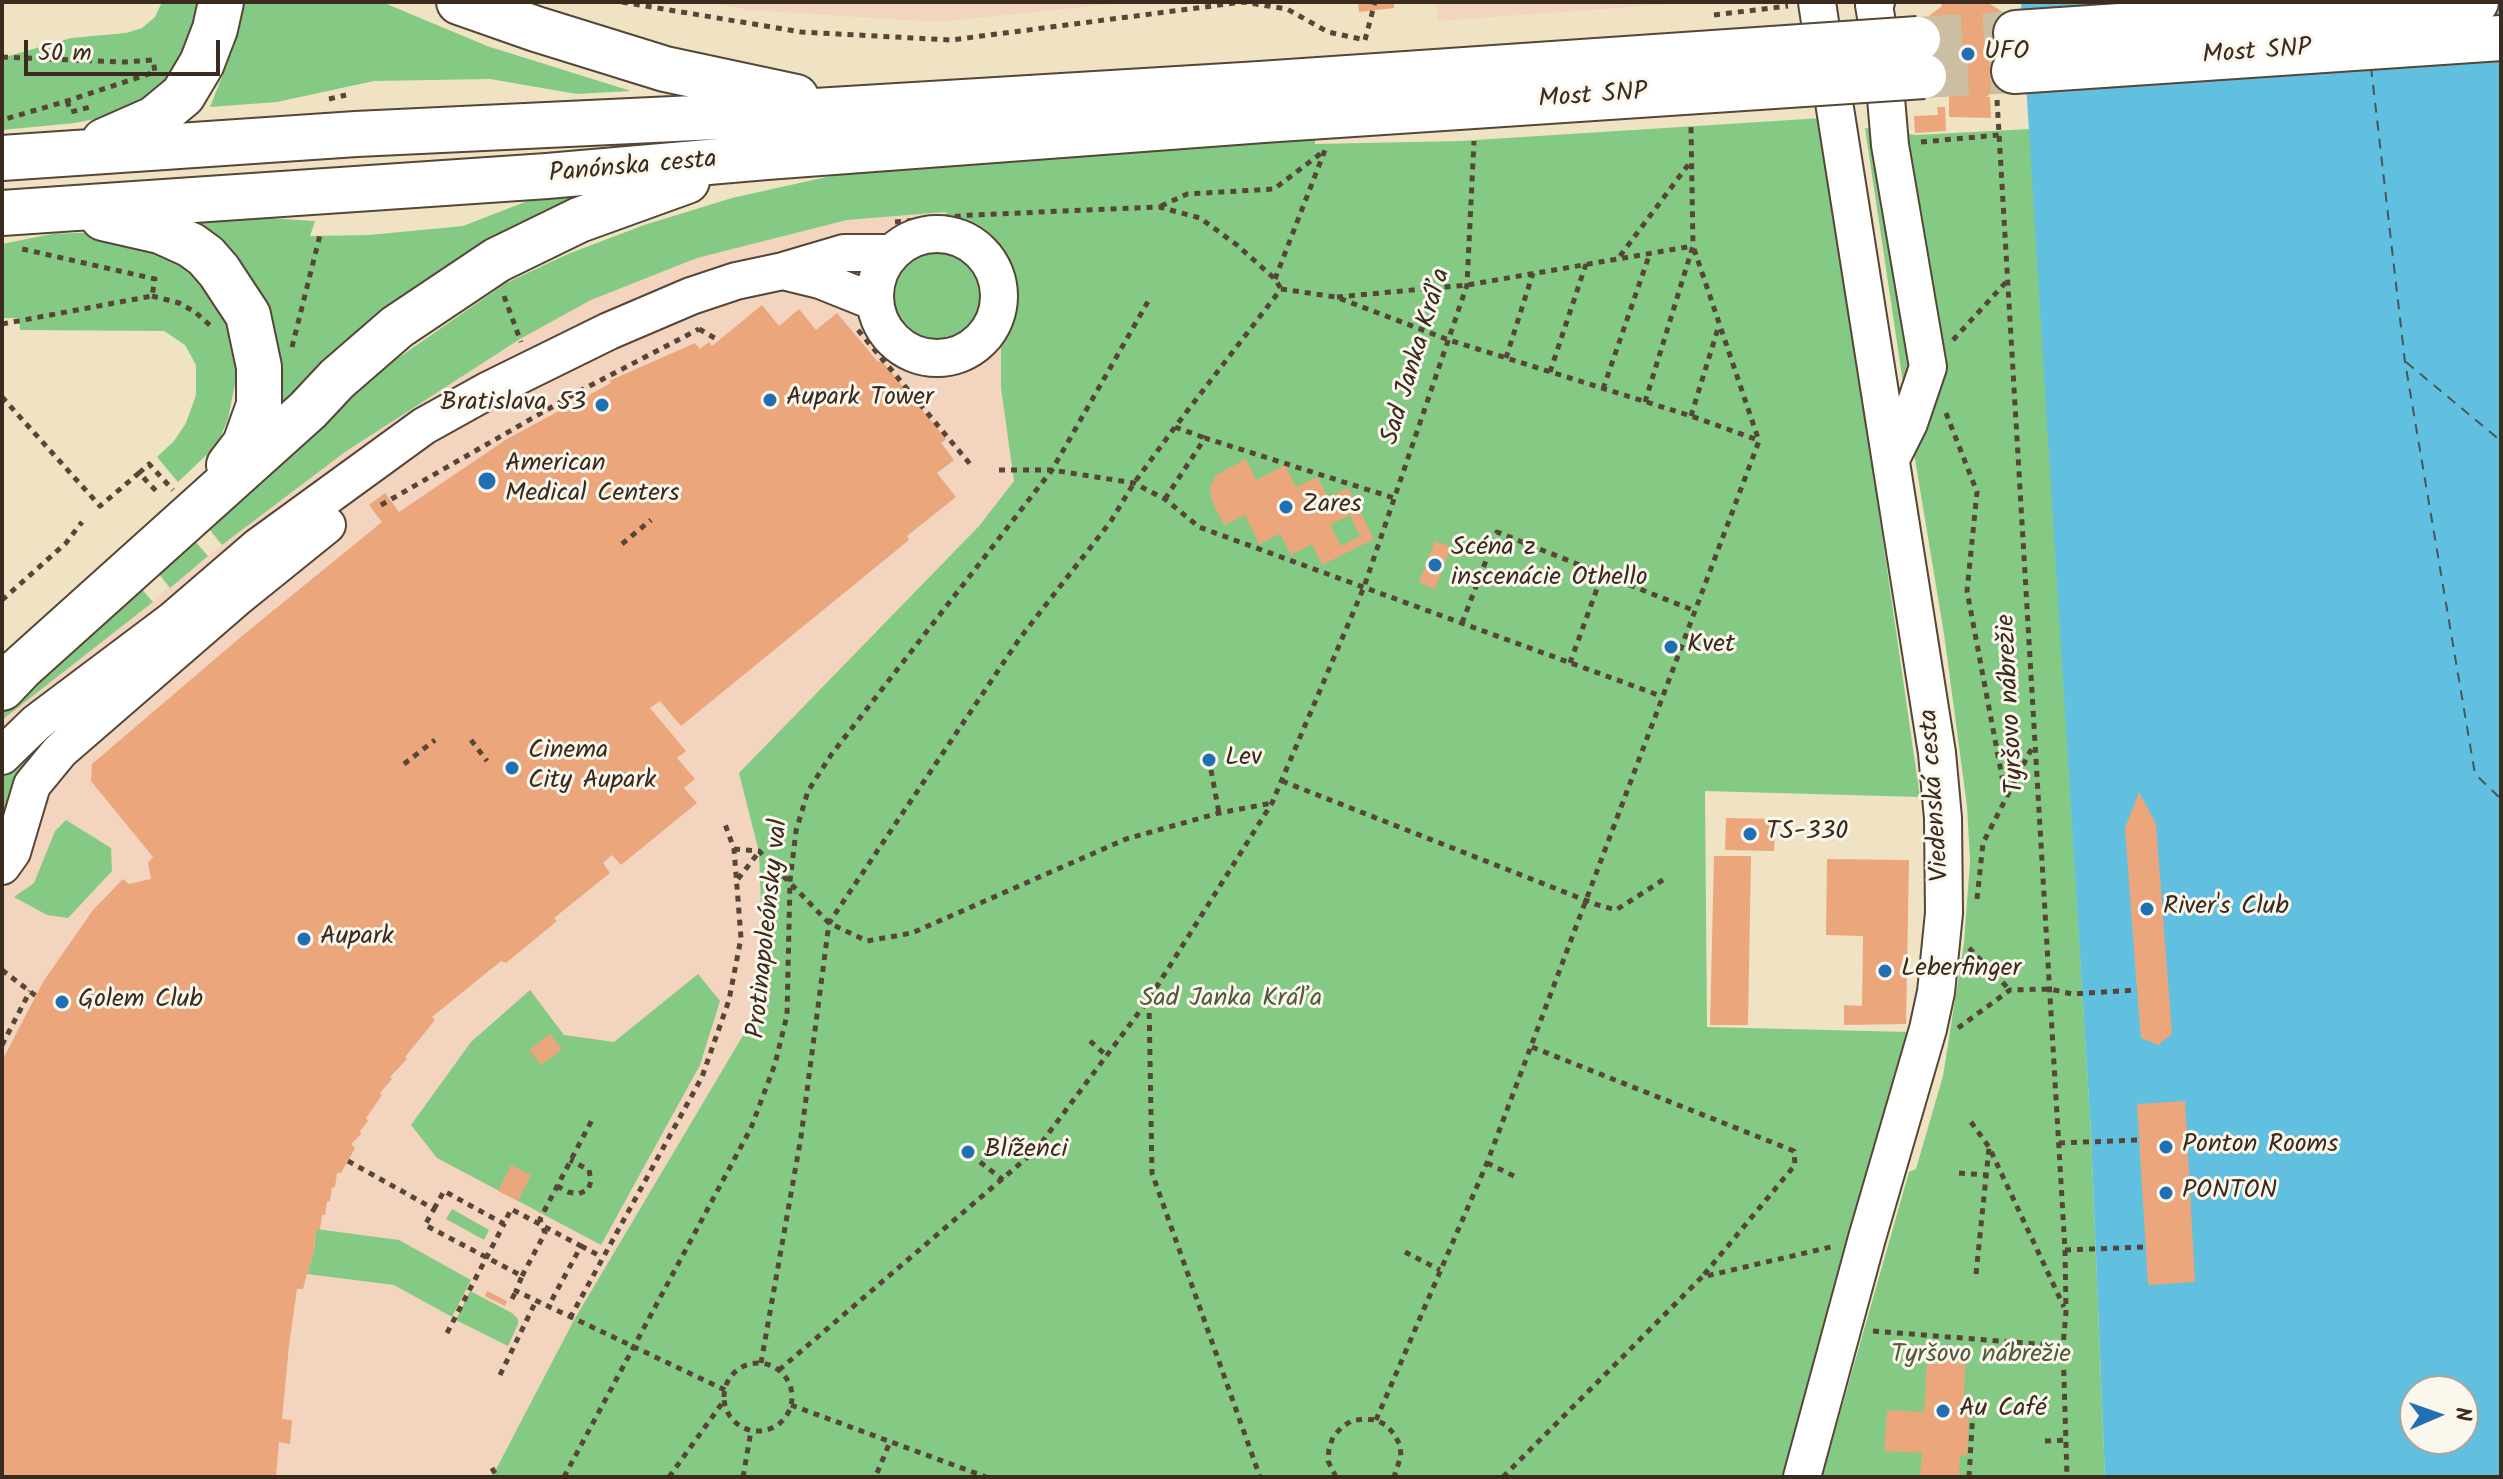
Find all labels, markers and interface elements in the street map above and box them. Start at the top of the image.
scale bar [28,24,224,74]
text: 50 m [38,34,92,73]
street label: Most SNP [2201,35,2313,73]
place label: UFO [1984,38,2029,70]
marker: UFO [1959,45,1977,63]
street label: Most SNP [1537,79,1649,117]
street label: Panónska cesta [548,146,718,192]
street label: Sad Janka Kráľa [1376,265,1460,449]
place label: Aupark Tower [786,384,934,416]
place label: Bratislava 53 [440,389,586,421]
marker: Aupark Tower [761,391,779,409]
marker: Bratislava 53 [593,396,611,414]
place label: American Medical Centers [505,450,680,512]
marker: American Medical Centers [476,470,498,492]
place label: Zares [1302,491,1362,523]
marker: Zares [1277,498,1295,516]
place label: Scéna z inscenácie Othello [1451,534,1648,596]
marker: Scéna z inscenácie Othello [1426,556,1444,574]
street label: Tyršovo nábrežie [1993,613,2033,795]
place label: Kvet [1687,631,1735,663]
marker: Kvet [1662,638,1680,656]
street label: Viedenská cesta [1915,708,1959,882]
place label: Cinema City Aupark [528,737,656,798]
place label: Lev [1225,744,1262,776]
marker: Lev [1200,751,1218,769]
marker: Cinema City Aupark [503,759,521,777]
street label: Protinapoleónsky val [743,818,797,1040]
place label: TS-330 [1766,818,1848,850]
marker: TS-330 [1741,825,1759,843]
place label: River's Club [2163,893,2289,925]
marker: River's Club [2138,900,2156,918]
place label: Aupark [320,923,394,955]
marker: Aupark [295,930,313,948]
place label: Leberfinger [1901,955,2021,987]
marker: Leberfinger [1876,962,1894,980]
park label: Sad Janka Kráľa [1140,985,1322,1017]
place label: Golem Club [78,986,203,1018]
marker: Golem Club [53,993,71,1011]
place label: Ponton Rooms [2182,1131,2338,1163]
place label: Blíženci [984,1136,1068,1168]
marker: Ponton Rooms [2157,1138,2175,1156]
marker: Blíženci [959,1143,977,1161]
place label: PONTON [2182,1177,2277,1209]
marker: PONTON [2157,1184,2175,1202]
park label: Tyršovo nábrežie [1891,1341,2071,1373]
north arrow [2399,1375,2479,1455]
place label: Au Café [1959,1395,2047,1427]
marker: Au Café [1934,1402,1952,1420]
text: N [2444,1407,2479,1422]

